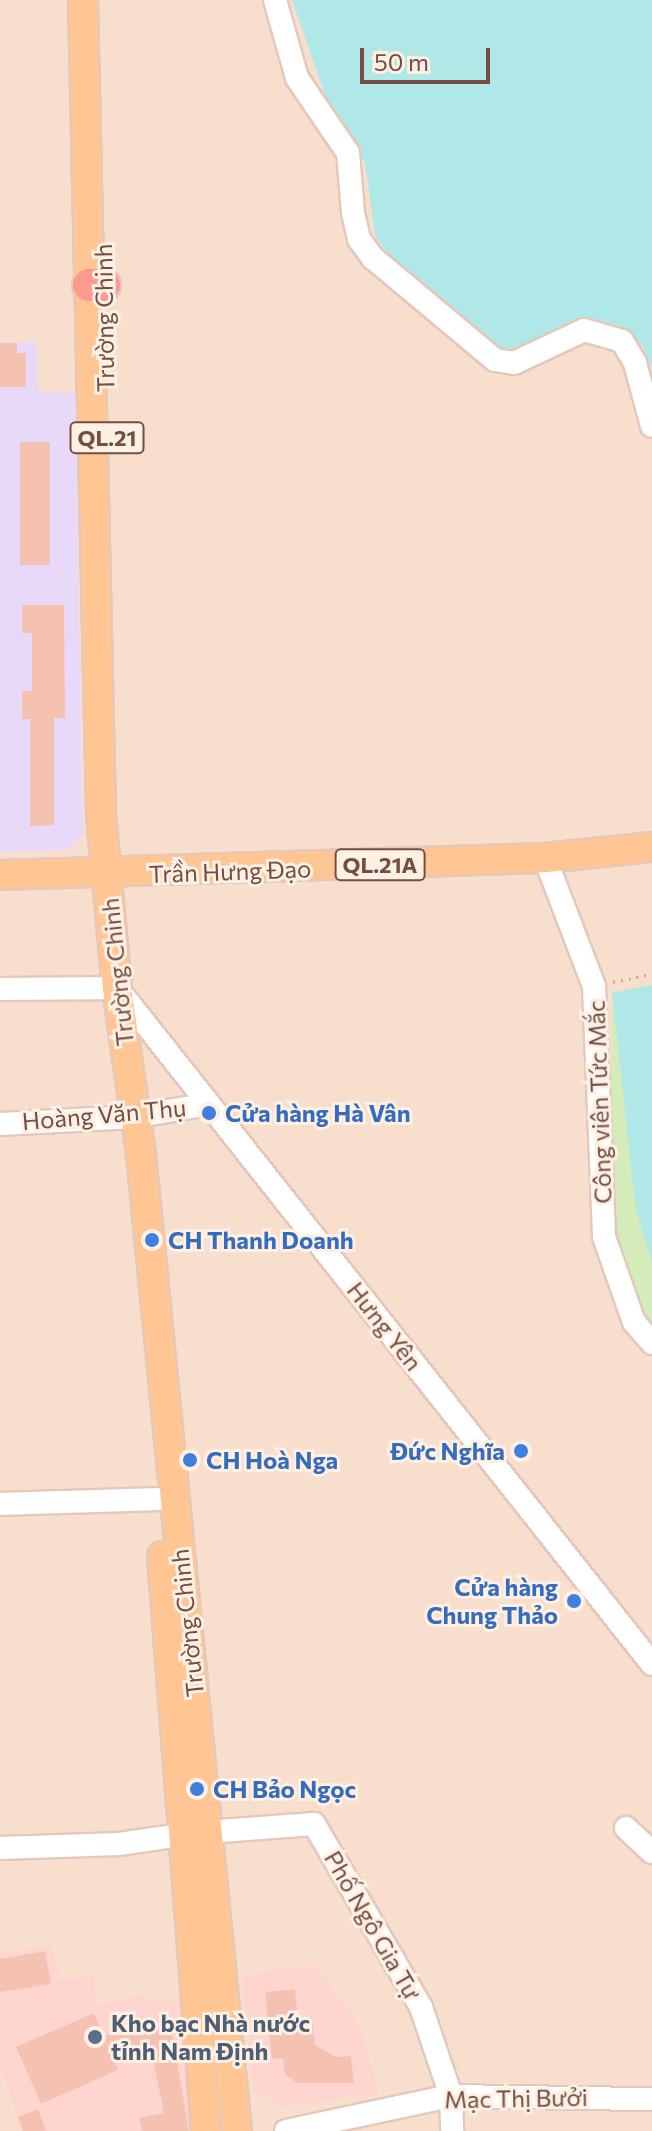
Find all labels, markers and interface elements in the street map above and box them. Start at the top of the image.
scale bar [364,32,494,82]
text: 50 m [374,47,429,76]
street label: Trường Chinh [88,243,120,393]
road number: QL.21 [69,420,145,456]
road number: QL.21A [334,847,426,883]
street label: Trần Hưng Đạo [148,854,312,888]
street label: Trường Chinh [95,897,139,1047]
street label: Công viên Tức Mắc [581,1000,617,1204]
street label: Hoàng Văn Thụ [21,1092,187,1136]
place label: Cửa hàng Hà Vân [225,1099,411,1127]
marker: Cửa hàng Hà Vân [200,1104,218,1122]
place label: CH Thanh Doanh [168,1226,354,1254]
marker: CH Thanh Doanh [143,1231,161,1249]
street label: Hưng Yên [341,1276,429,1376]
place label: Đức Nghĩa [390,1437,505,1465]
marker: Đức Nghĩa [512,1442,530,1460]
place label: CH Hoà Nga [206,1446,338,1474]
marker: CH Hoà Nga [181,1451,199,1469]
street label: Trường Chinh [165,1548,209,1698]
place label: Cửa hàng Chung Thảo [426,1573,558,1629]
marker: Cửa hàng Chung Thảo [565,1592,583,1610]
place label: CH Bảo Ngọc [213,1775,356,1803]
marker: CH Bảo Ngọc [188,1780,206,1798]
street label: Phố Ngô Gia Tự [319,1845,427,2005]
place label: Kho bạc Nhà nước tỉnh Nam Định [111,2009,310,2065]
marker: Kho bạc Nhà nước tỉnh Nam Định [86,2028,104,2046]
street label: Mạc Thị Bưởi [444,2082,588,2114]

